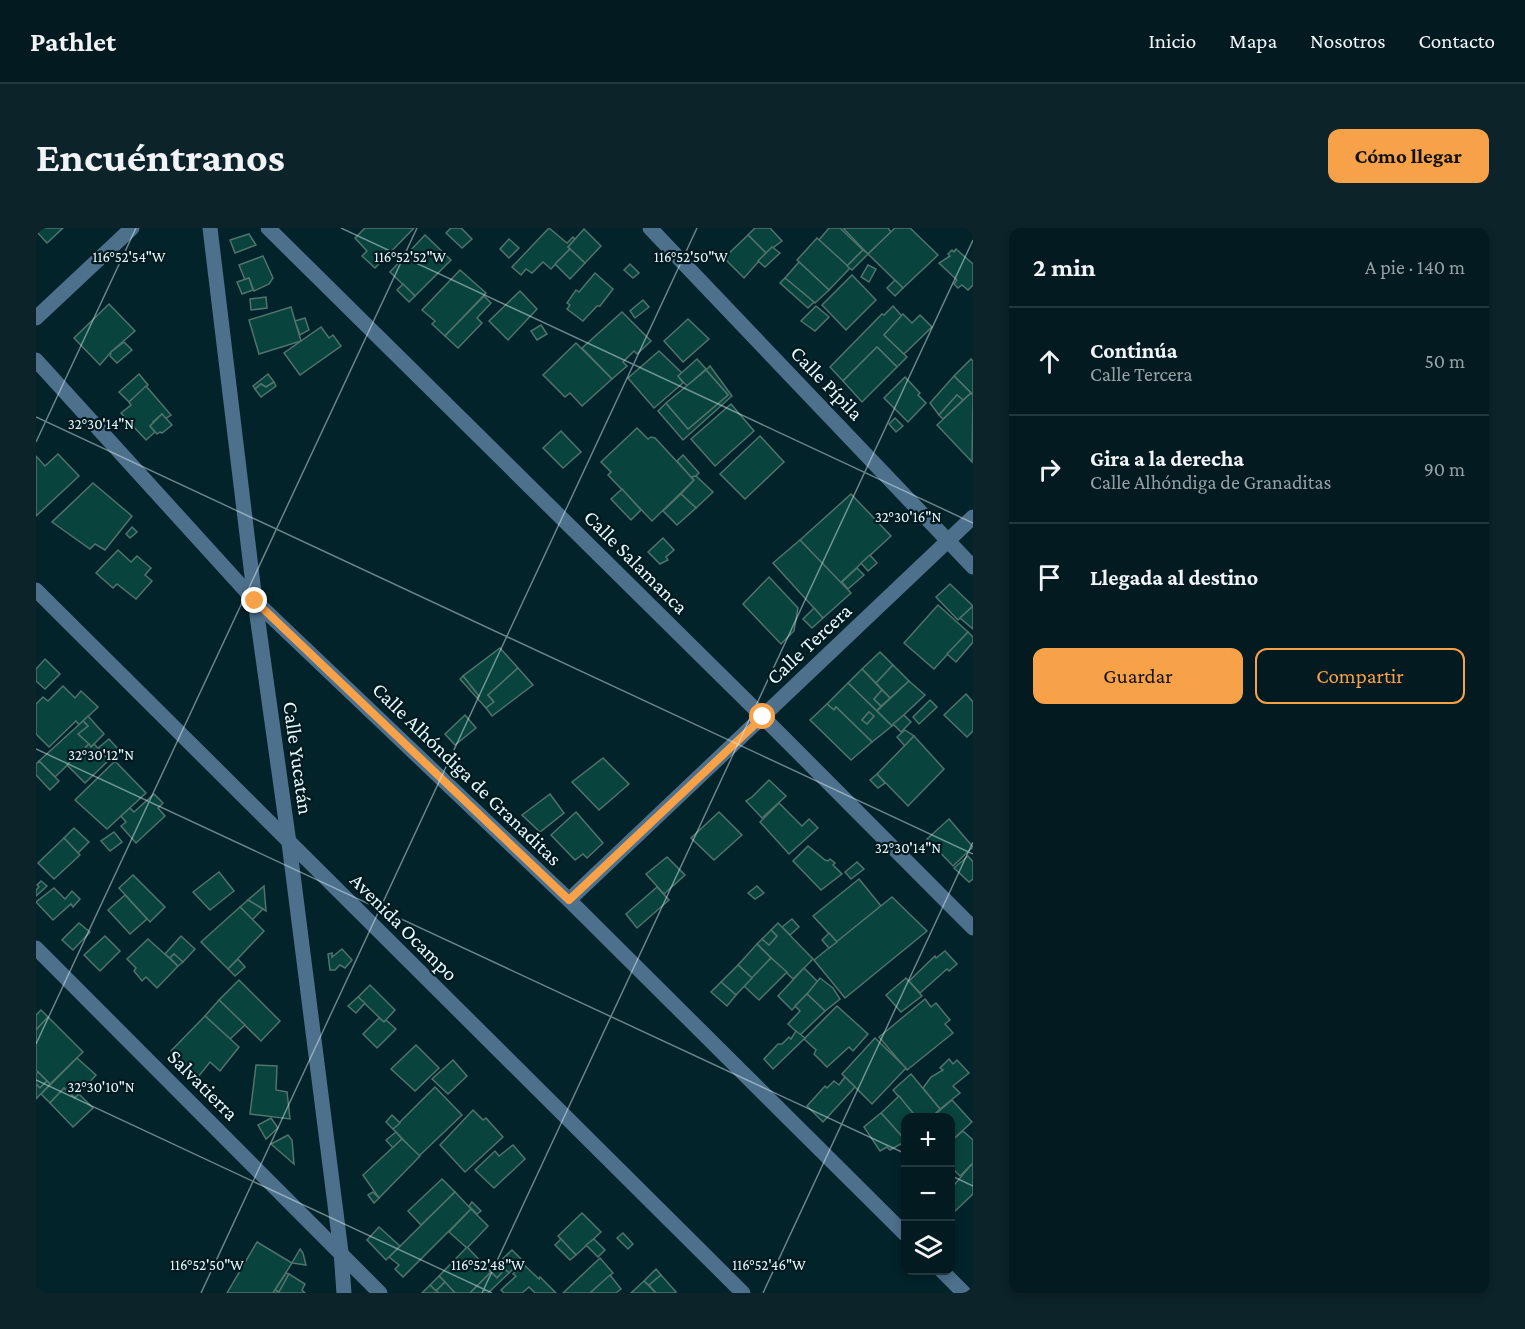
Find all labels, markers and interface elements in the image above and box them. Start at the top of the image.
text: Pathlet [30,26,116,57]
text: Inicio [1148,29,1196,53]
text: Mapa [1229,29,1277,53]
text: Nosotros [1310,29,1386,53]
text: Contacto [1419,29,1495,53]
button: Cómo llegar [1328,129,1489,183]
text: Encuéntranos [36,133,285,180]
text: 116°52'54"W [93,249,166,265]
text: 116°52'52"W [374,249,446,265]
text: 116°52'50"W [654,249,728,265]
text: 2 min [1033,253,1096,282]
text: A pie · 140 m [1365,256,1465,278]
text: Continúa [1090,338,1177,363]
street label: Calle Pípila [786,341,868,425]
icon: ahead [1033,345,1066,378]
text: 50 m [1424,350,1465,372]
text: Calle Tercera [1090,363,1193,385]
text: 32°30'14"N [68,416,134,432]
text: Gira a la derecha [1090,446,1244,471]
icon: right [1033,453,1066,486]
text: 90 m [1424,458,1465,480]
text: Calle Alhóndiga de Granaditas [1090,471,1331,493]
street label: Calle Salamanca [579,505,693,619]
text: 32°30'16"N [875,509,941,525]
icon: arrive [1033,561,1066,594]
text: Llegada al destino [1090,565,1258,590]
route end [241,587,267,613]
street label: Calle Tercera [761,598,857,689]
button: Guardar [1033,648,1243,704]
button: Compartir [1255,648,1465,704]
street label: Calle Alhóndiga de Granaditas [367,677,567,871]
street label: Calle Yucatán [278,700,318,816]
route start [749,703,775,729]
text: 32°30'12"N [68,747,134,763]
text: 32°30'14"N [875,840,941,856]
street label: Avenida Ocampo [345,868,463,986]
street label: Salvatierra [163,1045,244,1126]
text: 32°30'10"N [67,1079,135,1095]
map controls [901,1113,955,1275]
button: + [901,1113,955,1167]
button: − [901,1167,955,1221]
button: layers [901,1221,955,1275]
text: 116°52'50"W [170,1257,244,1273]
text: 116°52'48"W [451,1257,525,1273]
text: 116°52'46"W [732,1257,806,1273]

